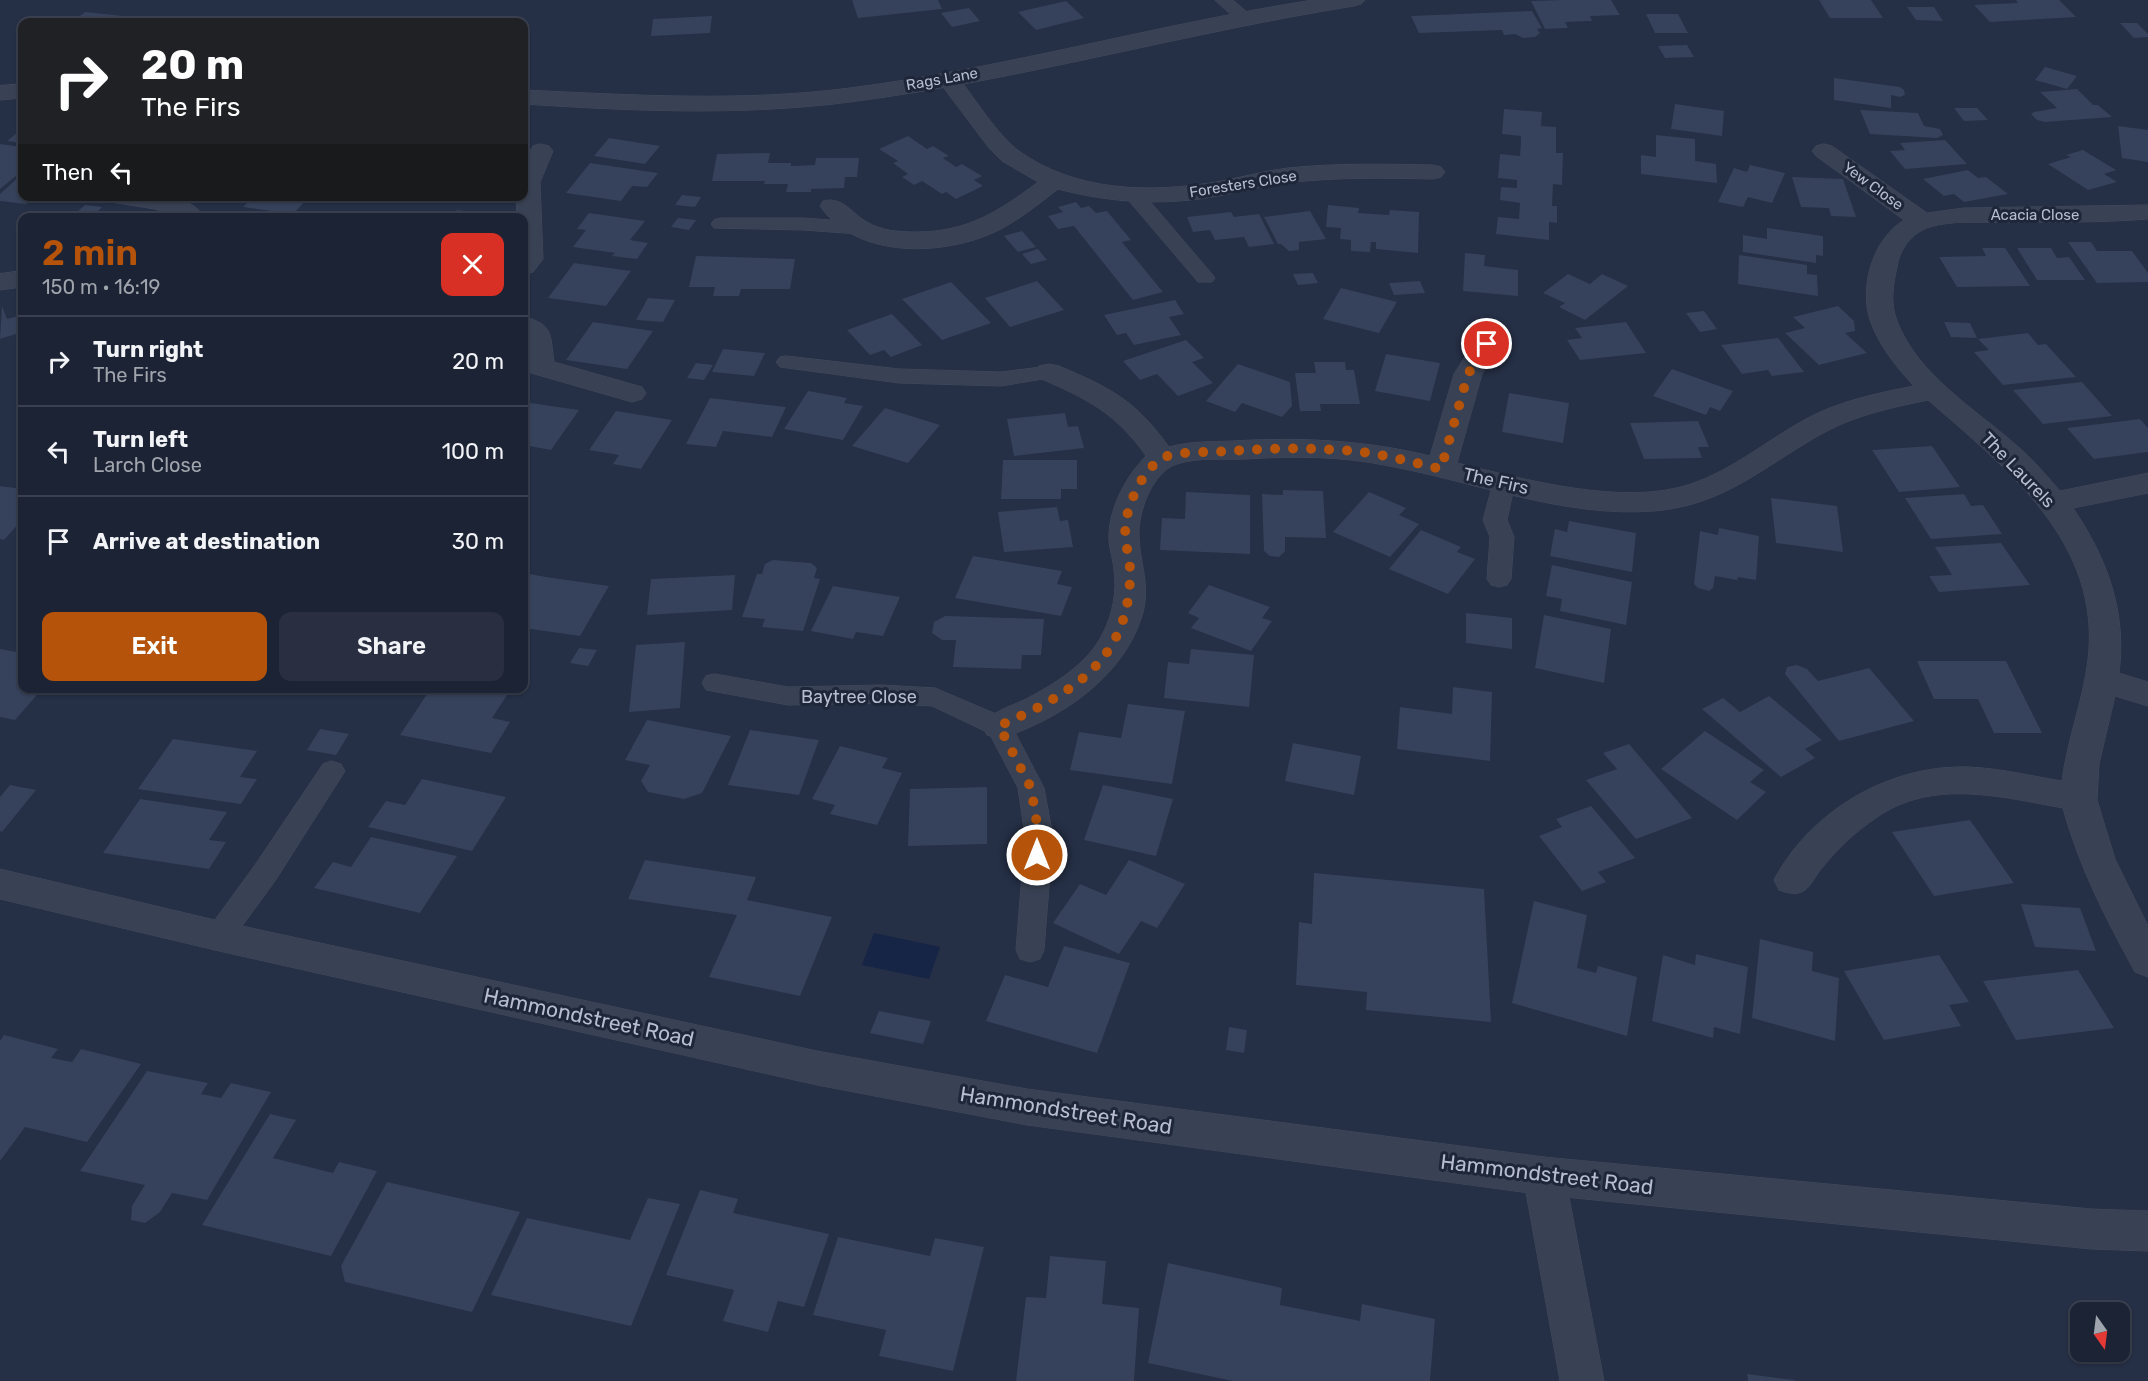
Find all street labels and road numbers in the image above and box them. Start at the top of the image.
street label: Rags Lane [905,64,979,94]
street label: Yew Close [1839,158,1907,214]
street label: Foresters Close [1188,167,1298,201]
street label: Acacia Close [1991,206,2079,224]
street label: The Laurels [1976,428,2060,512]
street label: The Firs [1461,463,1531,499]
street label: Baytree Close [801,686,917,708]
street label: Hammondstreet Road [482,982,696,1052]
street label: Hammondstreet Road [958,1081,1174,1139]
street label: Hammondstreet Road [1439,1149,1655,1199]

